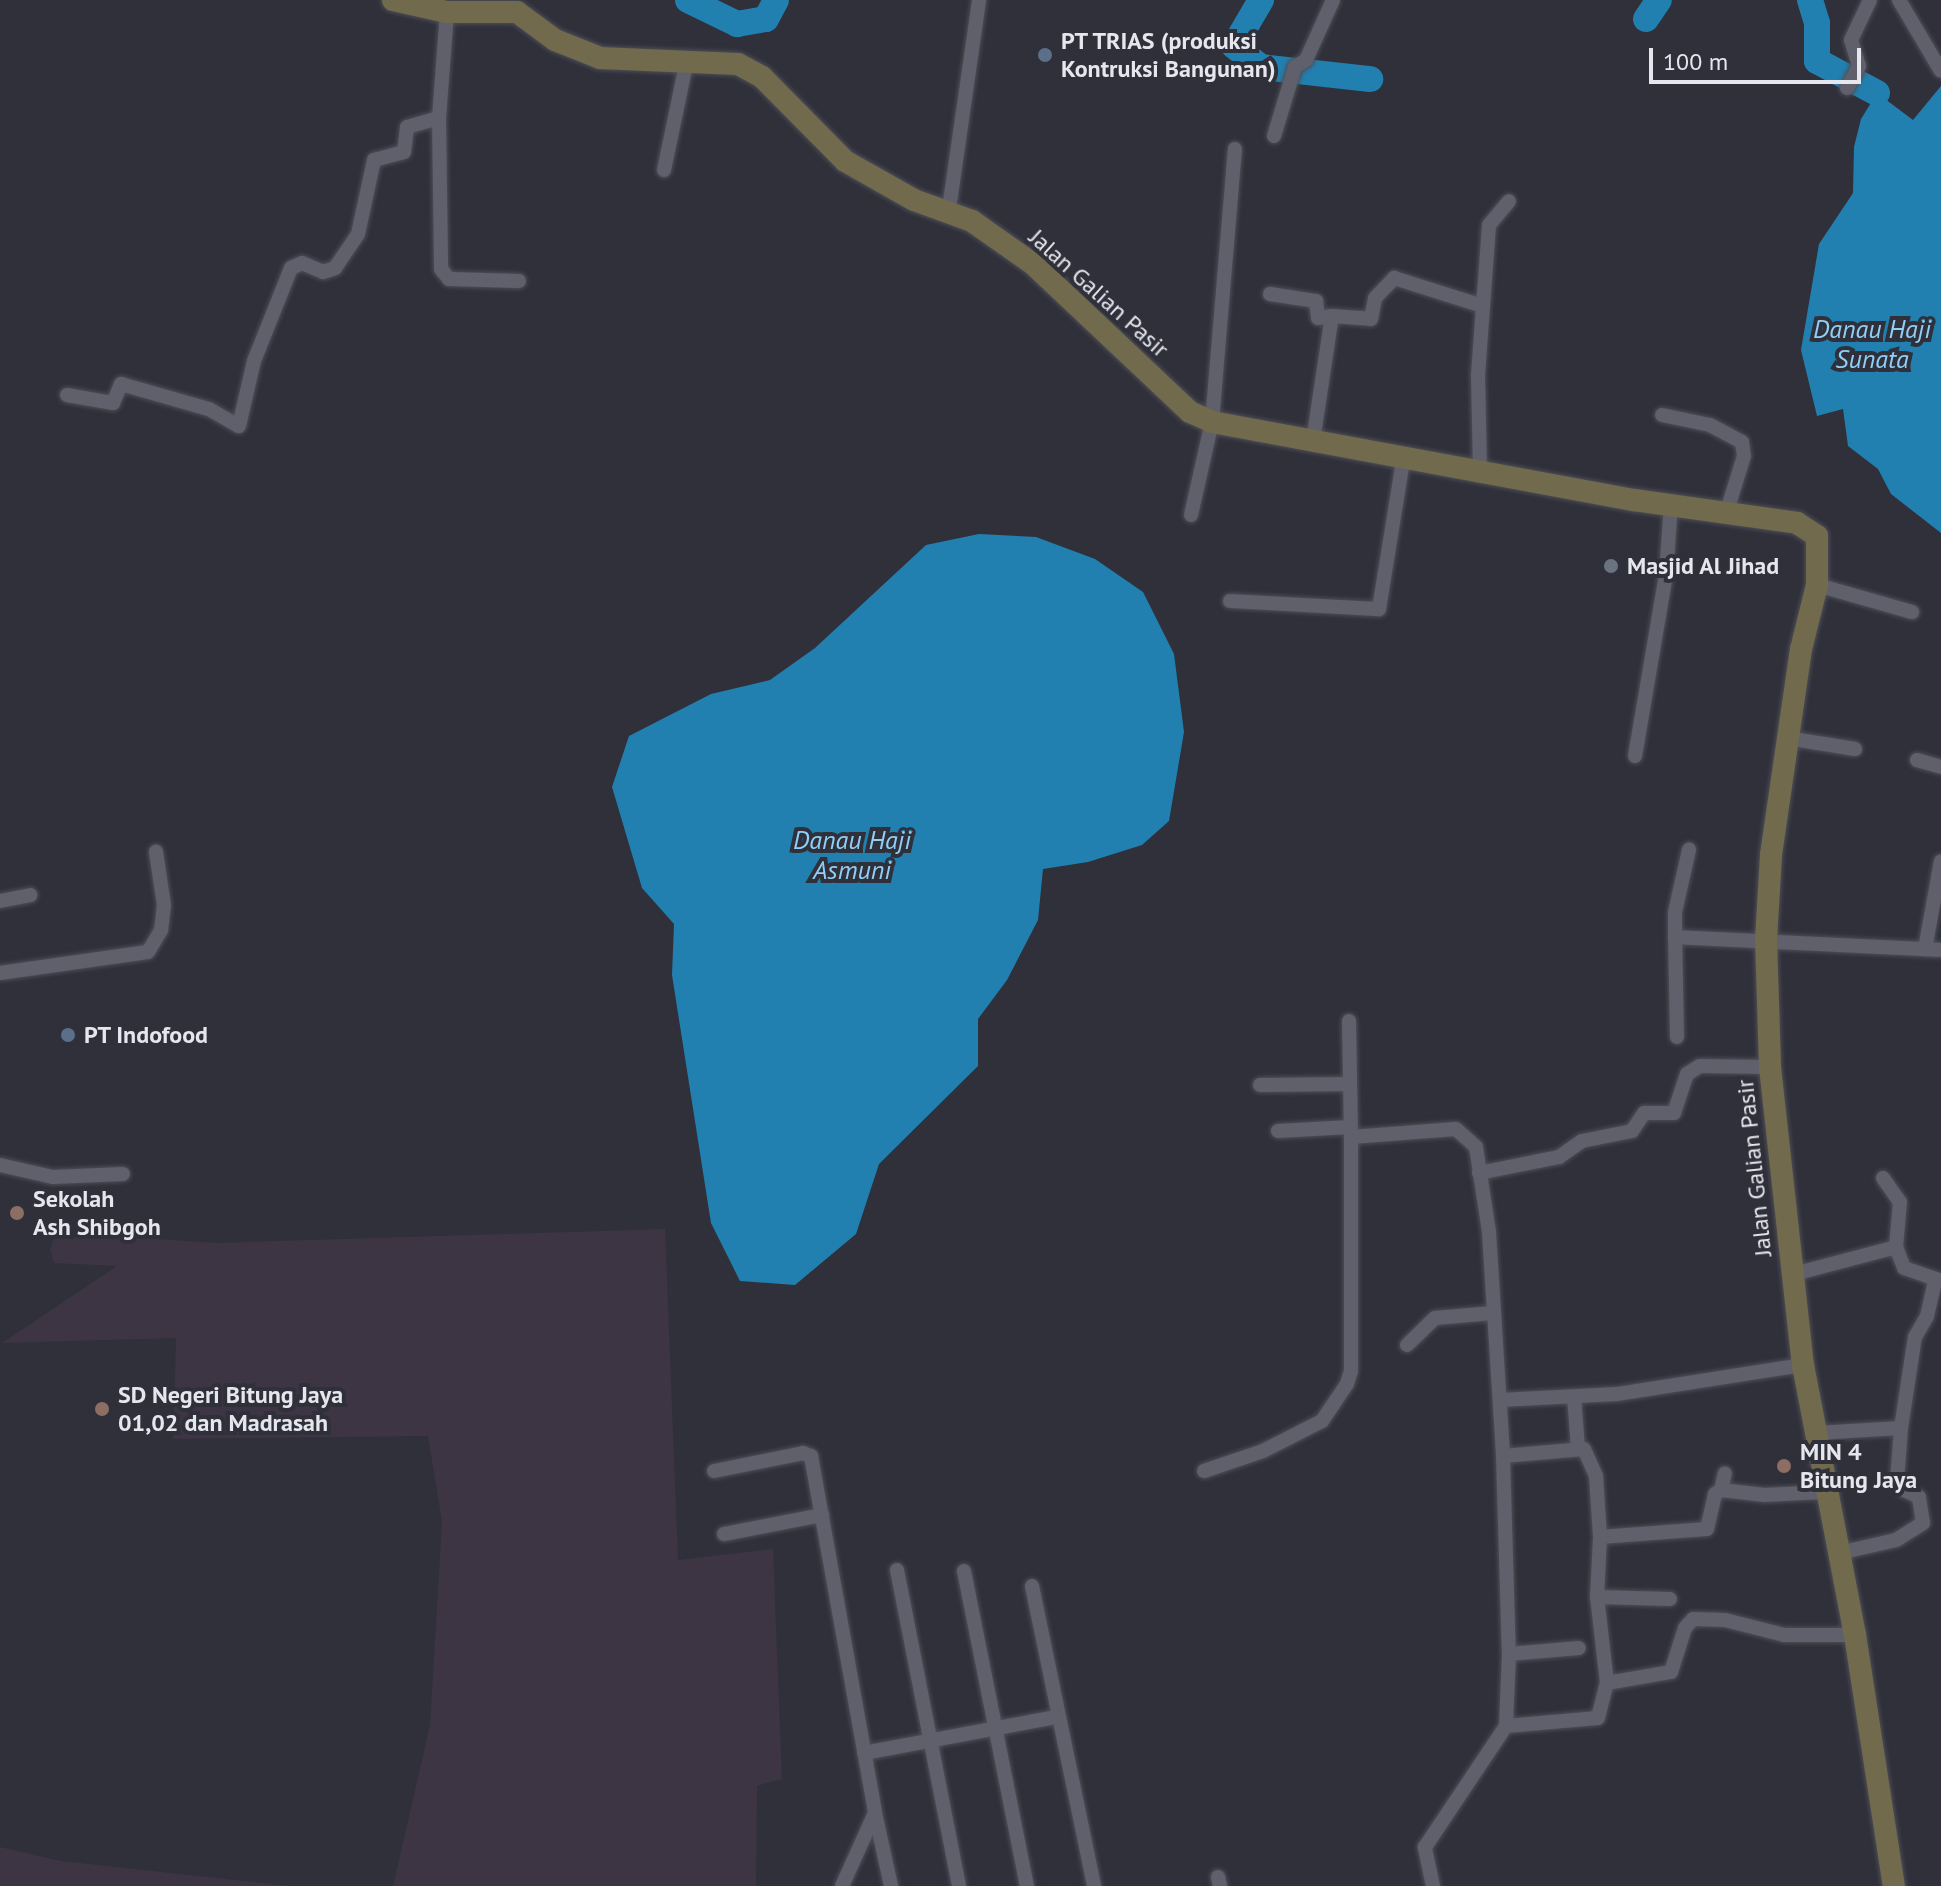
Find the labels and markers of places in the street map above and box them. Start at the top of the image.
place label: PT TRIAS (produksi Kontruksi Bangunan) [1061,27,1276,83]
marker: PT TRIAS (produksi Kontruksi Bangunan) [1036,46,1054,64]
place label: Masjid Al Jihad [1627,552,1780,580]
marker: Masjid Al Jihad [1602,557,1620,575]
place label: PT Indofood [84,1021,209,1049]
marker: PT Indofood [59,1026,77,1044]
place label: Sekolah Ash Shibgoh [33,1185,161,1241]
marker: Sekolah Ash Shibgoh [8,1204,26,1222]
place label: SD Negeri Bitung Jaya 01,02 dan Madrasah [118,1381,343,1437]
marker: SD Negeri Bitung Jaya 01,02 dan Madrasah [93,1400,111,1418]
place label: MIN 4 Bitung Jaya [1800,1438,1917,1494]
marker: MIN 4 Bitung Jaya [1775,1457,1793,1475]

